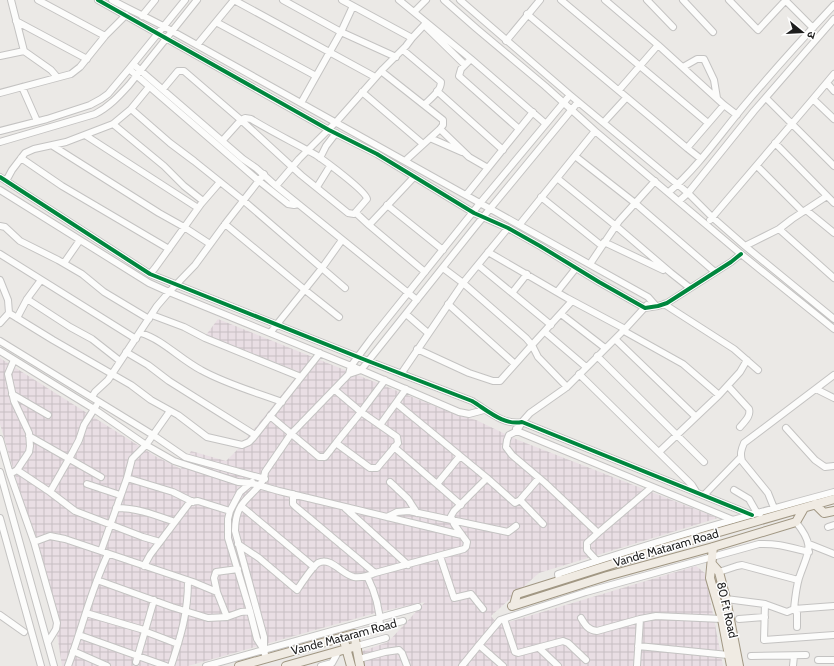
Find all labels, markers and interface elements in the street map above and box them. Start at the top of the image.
north arrow [782,12,822,52]
text: उ [804,30,819,41]
street label: Vande Mataram Road [612,525,720,570]
street label: 80 Ft Road [714,580,741,639]
street label: Vande Mataram Road [289,615,398,658]

